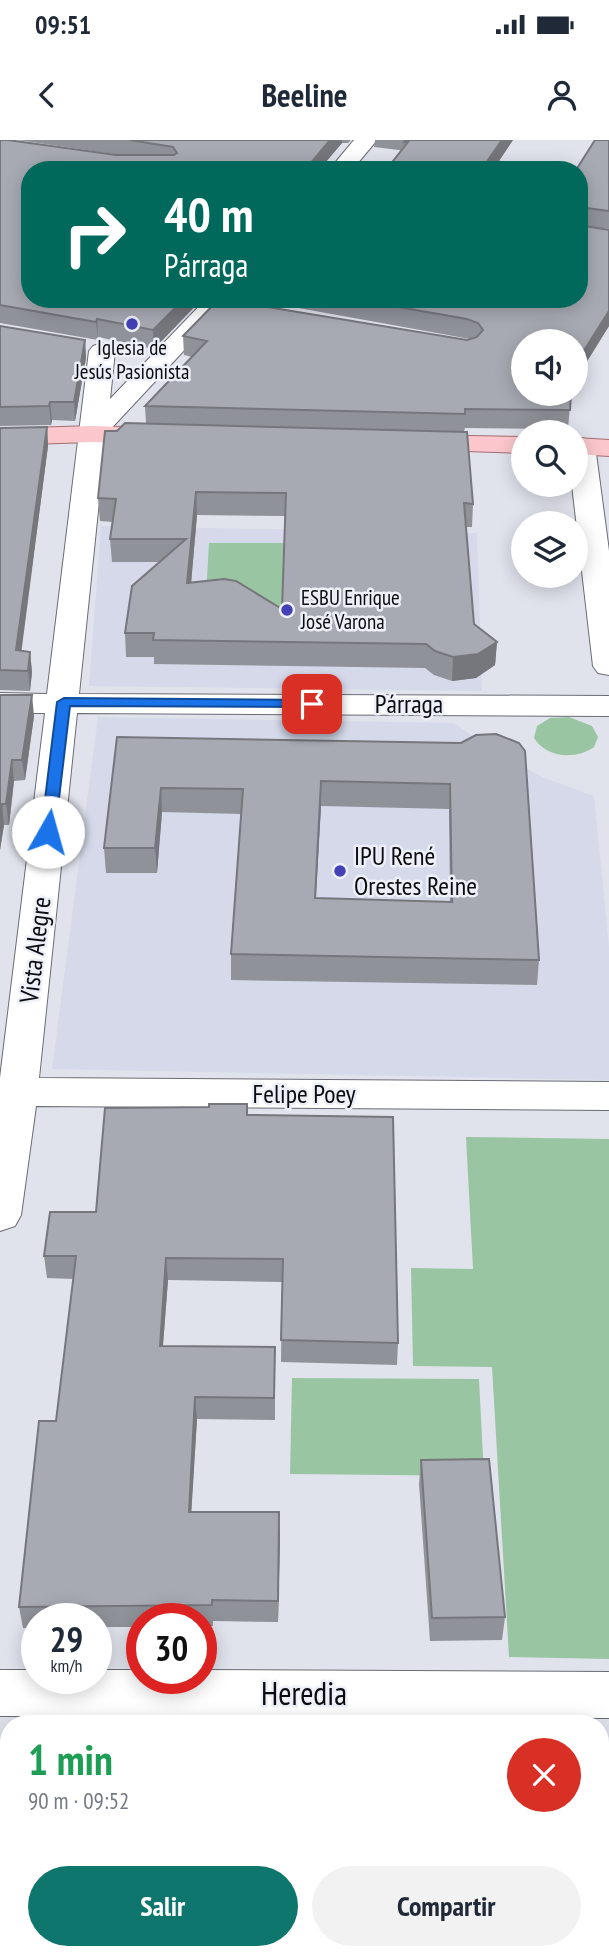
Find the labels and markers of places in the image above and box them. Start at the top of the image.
marker: Iglesia de Jesús Pasionista [124,316,140,332]
place label: Iglesia de Jesús Pasionista [74,334,189,385]
place label: ESBU Enrique José Varona [300,584,400,635]
marker: ESBU Enrique José Varona [279,602,295,618]
pin [282,674,342,734]
place label: IPU René Orestes Reine [354,839,477,902]
marker: IPU René Orestes Reine [332,863,348,879]

